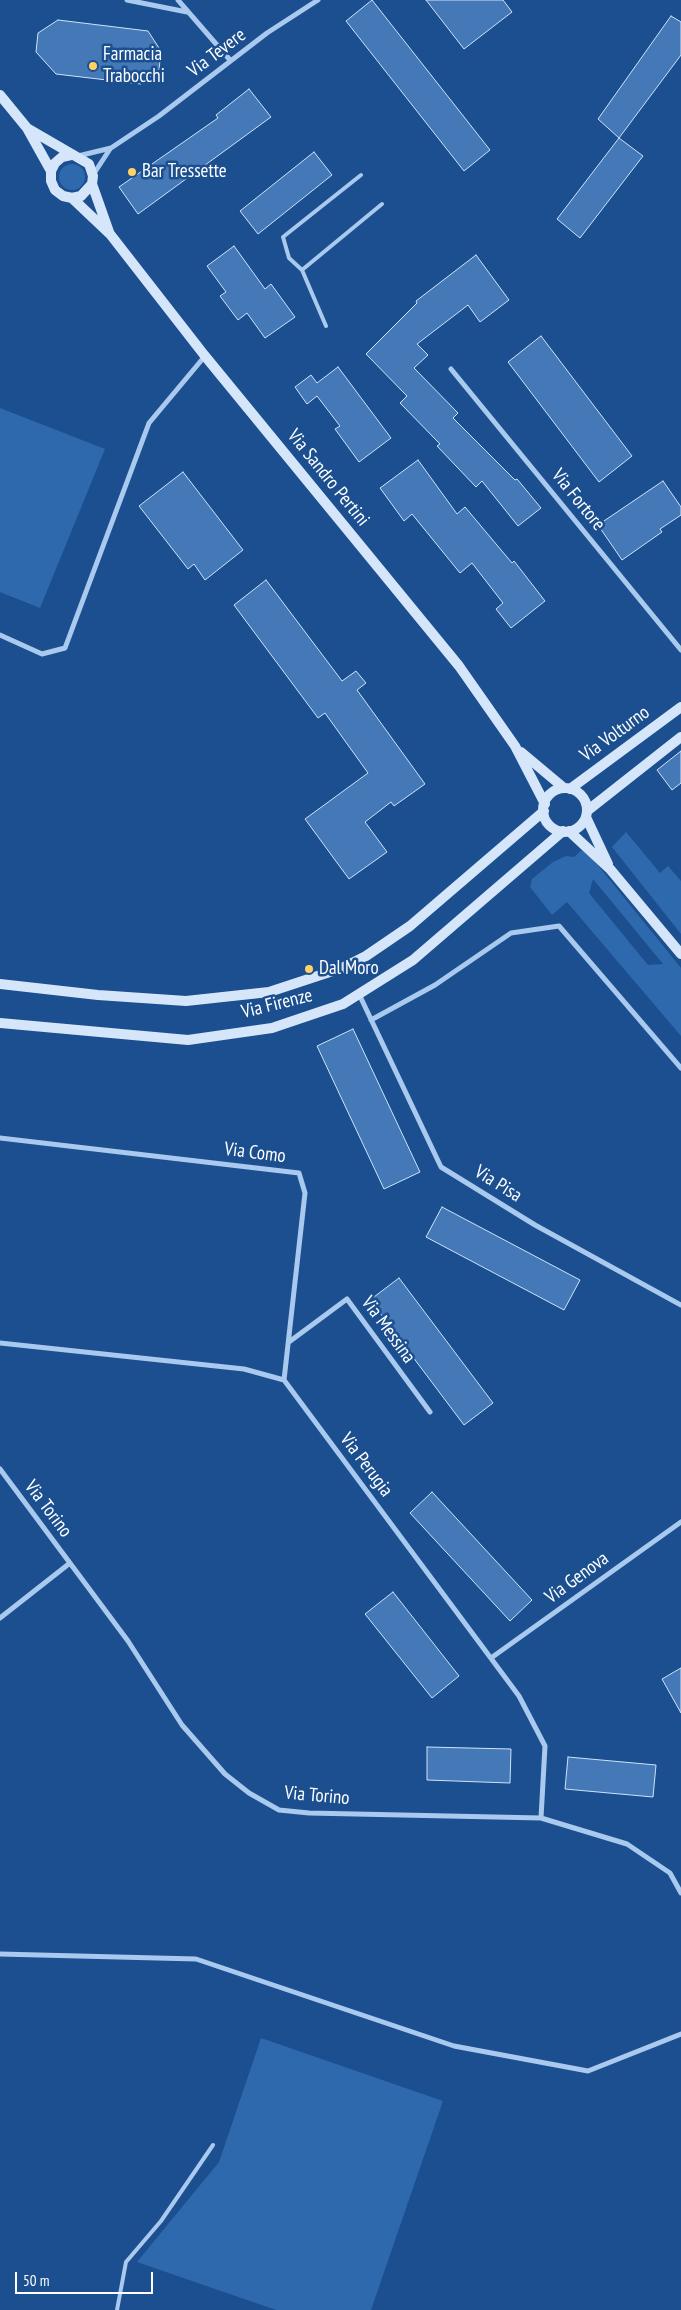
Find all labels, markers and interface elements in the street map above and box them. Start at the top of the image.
street label: Via Tevere [183,24,251,82]
place label: Farmacia Trabocchi [103,44,165,88]
marker: Farmacia Trabocchi [87,60,99,72]
place label: Bar Tressette [142,161,227,183]
marker: Bar Tressette [126,166,138,178]
street label: Via Sandro Pertini [282,425,374,531]
street label: Via Fortore [546,465,610,535]
street label: Via Volturno [576,701,654,767]
place label: Dal Moro [319,958,379,980]
marker: Dal Moro [303,963,315,975]
street label: Via Firenze [239,984,315,1024]
street label: Via Como [223,1138,287,1168]
street label: Via Pisa [470,1161,526,1207]
street label: Via Messina [356,1292,420,1368]
street label: Via Perugia [335,1429,397,1501]
street label: Via Torino [19,1476,77,1542]
street label: Via Genova [541,1547,613,1609]
street label: Via Torino [284,1782,350,1810]
scale bar [18,2262,155,2294]
text: 50 m [23,2271,49,2290]

